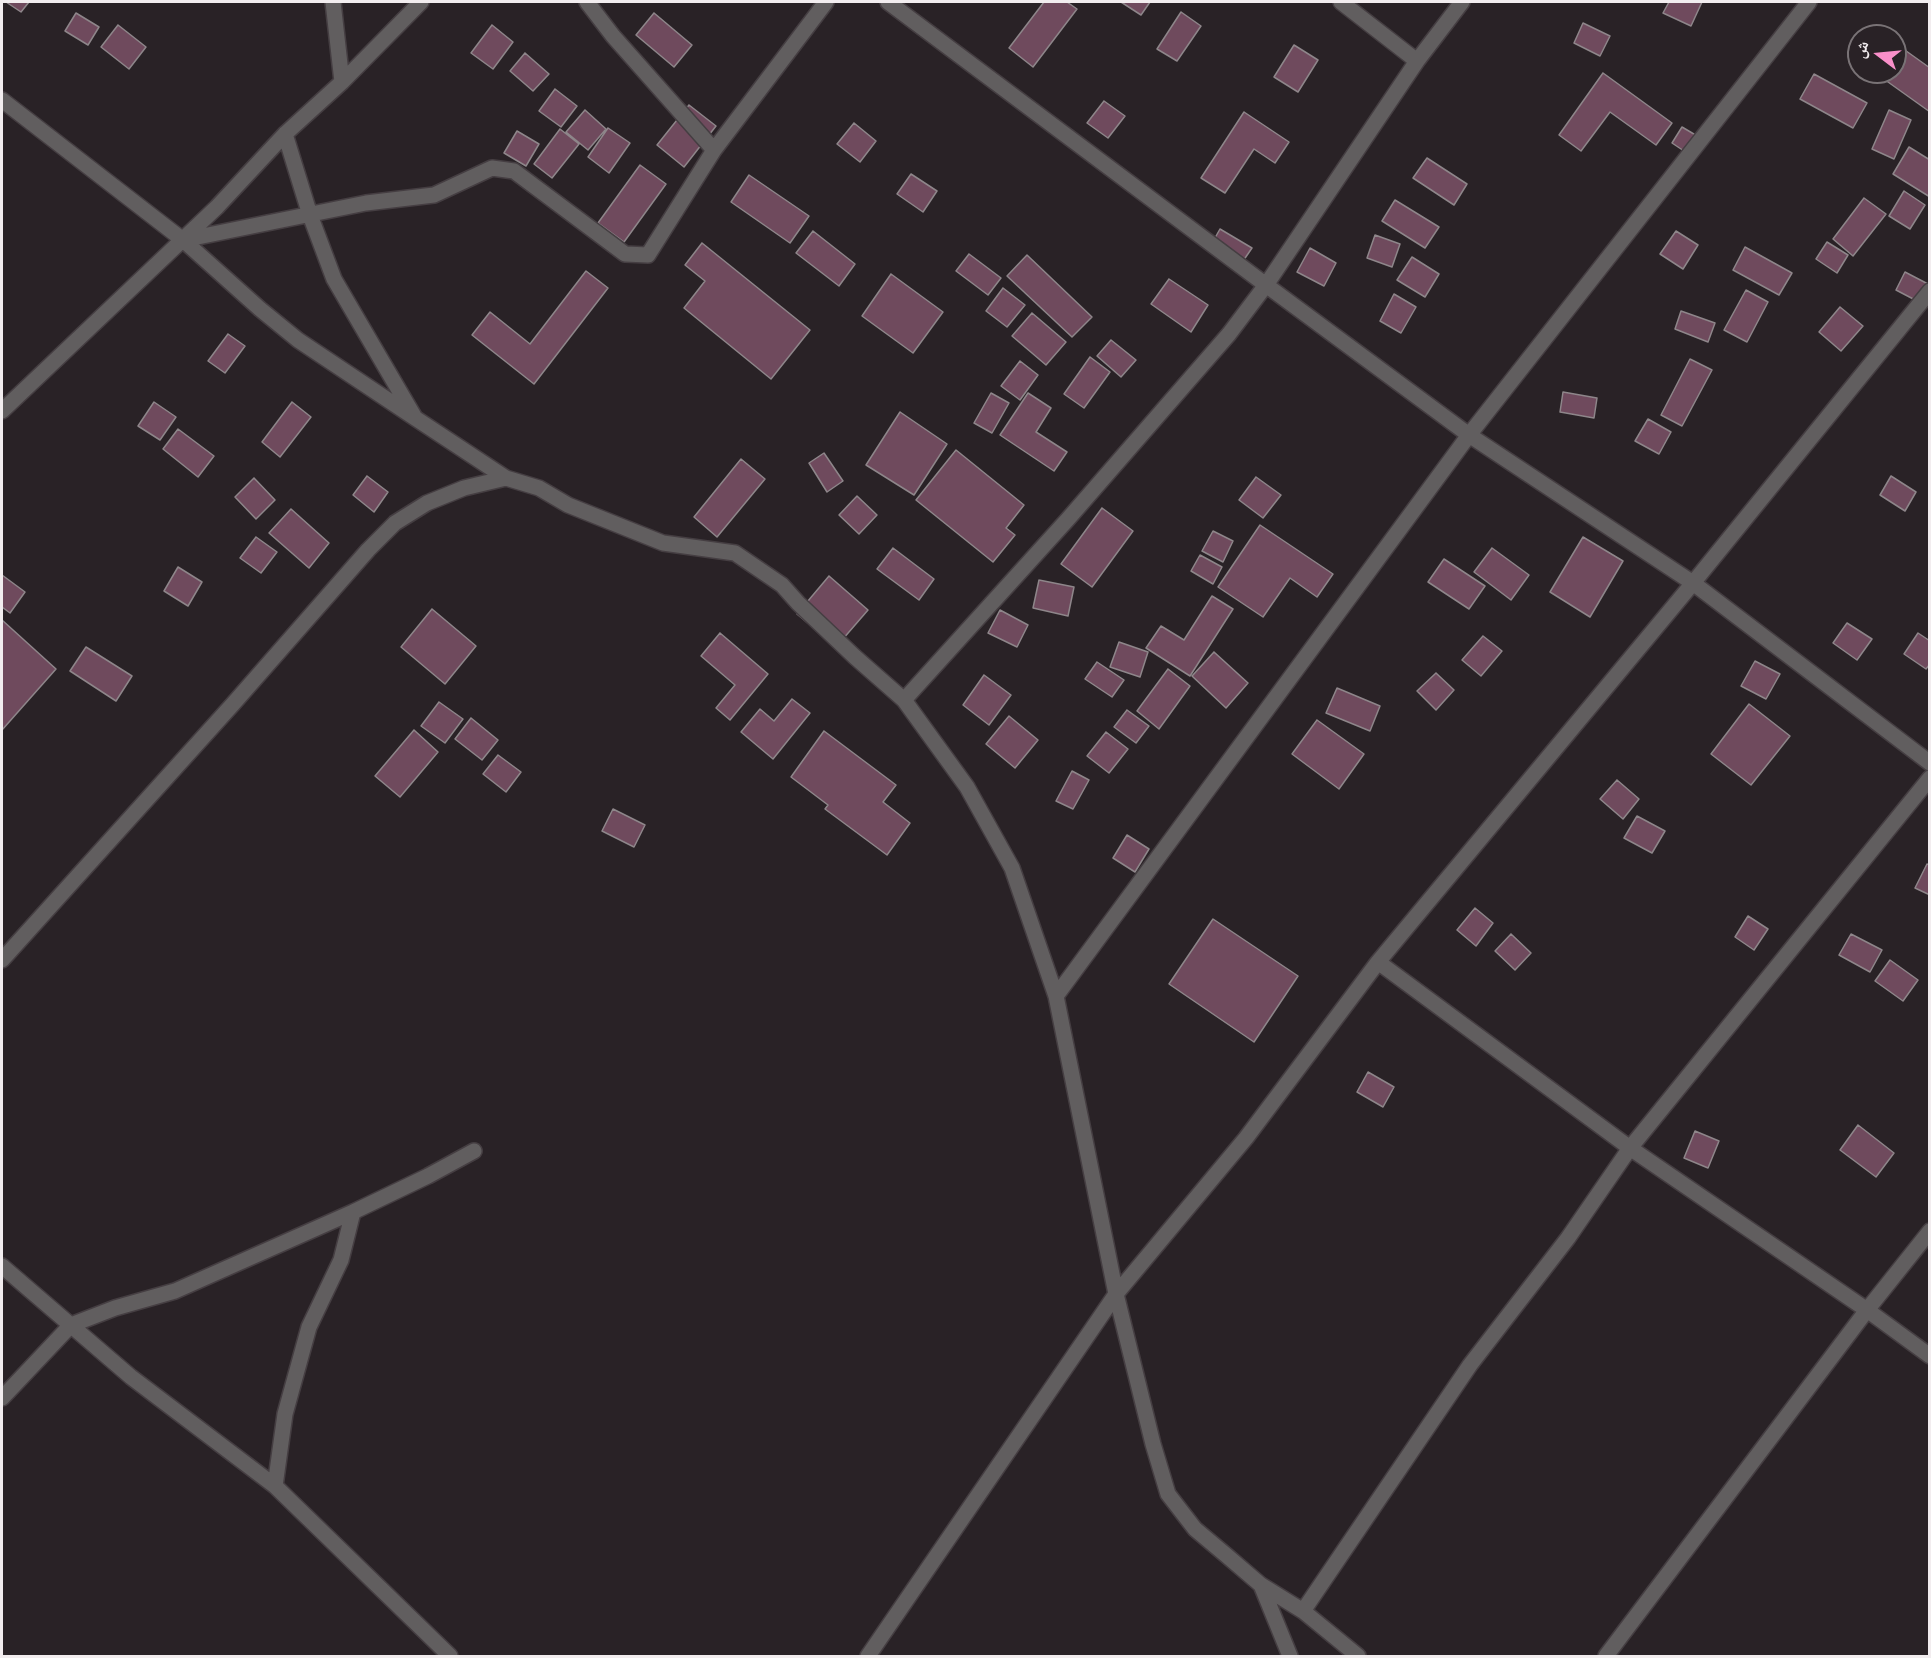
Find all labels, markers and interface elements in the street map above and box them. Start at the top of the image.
north arrow [1847,24,1907,84]
text: ش [1850,39,1873,60]

